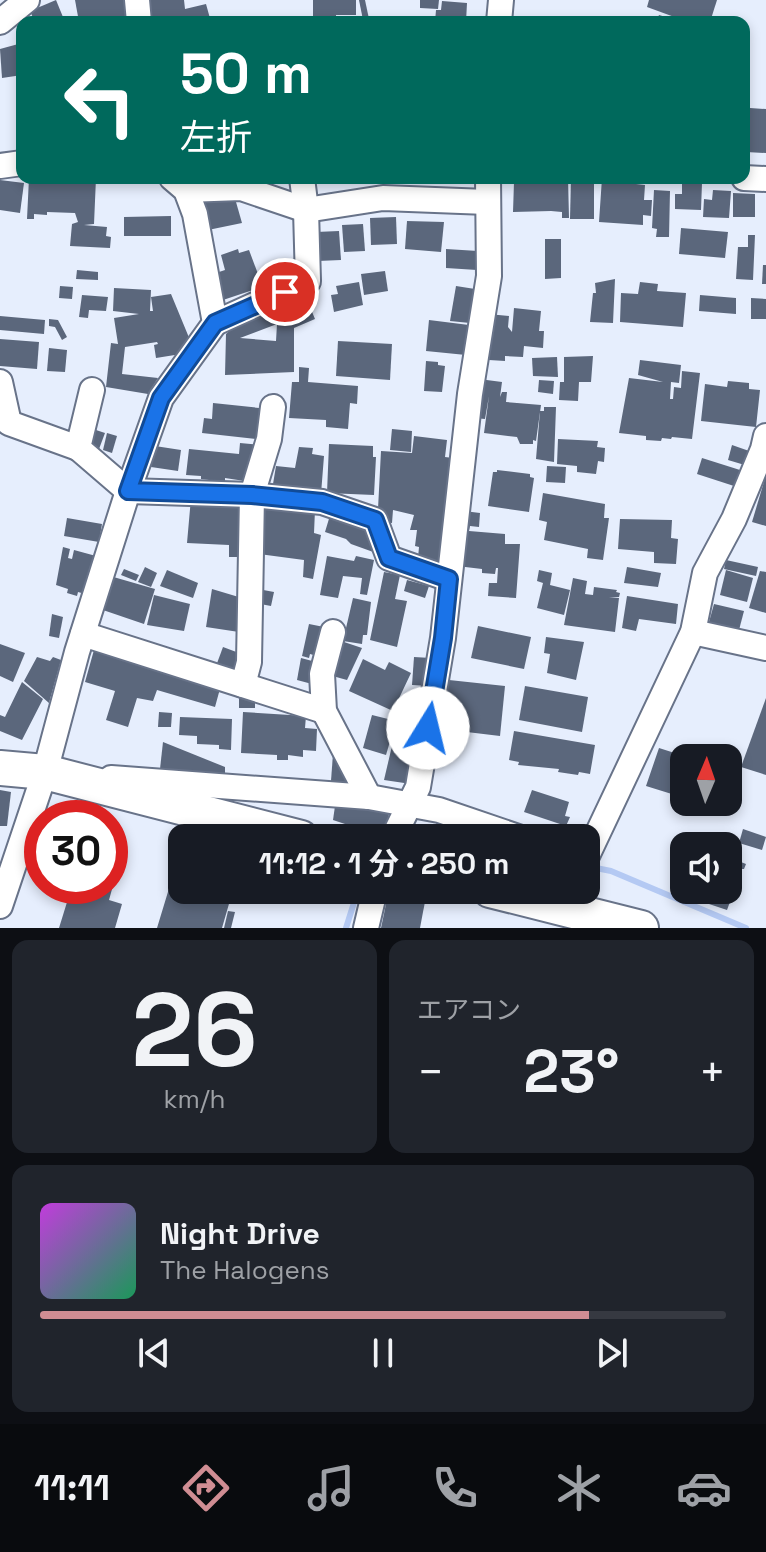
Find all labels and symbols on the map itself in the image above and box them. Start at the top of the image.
pin [251,258,319,326]
position arrow [386,686,470,770]
north arrow [670,744,742,816]
speed limit sign: 30 [24,800,128,904]

